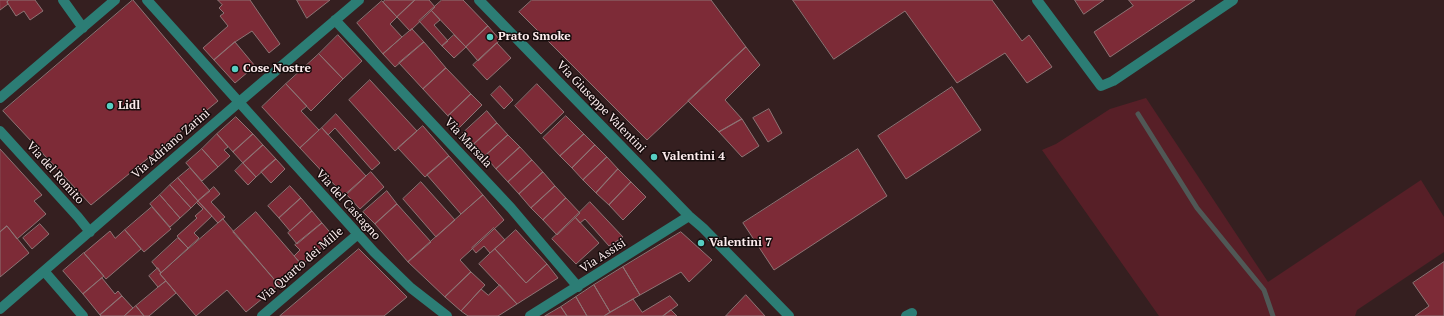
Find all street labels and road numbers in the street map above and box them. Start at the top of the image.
street label: Via Giuseppe Valentini [553,58,649,156]
street label: Via Adriano Zarini [129,106,213,182]
street label: Via Marsala [441,115,495,171]
street label: Via del Romito [23,139,87,207]
street label: Via del Castagno [313,167,383,243]
street label: Via Quarto dei Mille [256,224,346,306]
street label: Via Assisi [577,236,629,276]

